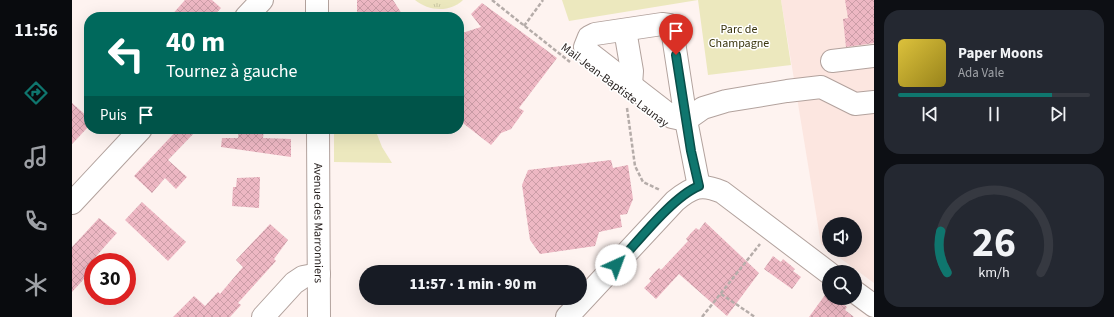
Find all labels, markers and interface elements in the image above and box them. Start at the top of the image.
pin [659,14,693,55]
text: 11:56 [14,18,58,43]
icon: arrive [665,20,687,42]
park label: Parc de Champagne [709,21,769,52]
text: 40 m [166,22,225,62]
icon: left [100,28,152,80]
street label: Mail Jean-Baptiste Launay [557,39,673,132]
text: Paper Moons [958,43,1043,64]
text: Tournez à gauche [166,59,298,84]
text: Ada Vale [958,64,1004,82]
icon: directions [22,79,50,107]
icon: previous [919,103,941,125]
icon: pause [983,103,1005,125]
icon: next [1047,103,1069,125]
icon: arrive [135,104,157,126]
text: Puis [100,105,127,126]
icon: music [22,143,50,171]
street label: Avenue des Marronniers [309,163,327,283]
icon: phone [22,207,50,235]
text: 26 [972,213,1016,273]
map controls [822,217,862,305]
button: sound [822,217,862,257]
position arrow [595,244,637,286]
speed limit sign: 30 [84,253,136,305]
text: km/h [978,262,1010,283]
button: search [822,265,862,305]
icon: climate [22,271,50,299]
text: 11:57 · 1 min · 90 m [410,274,536,295]

